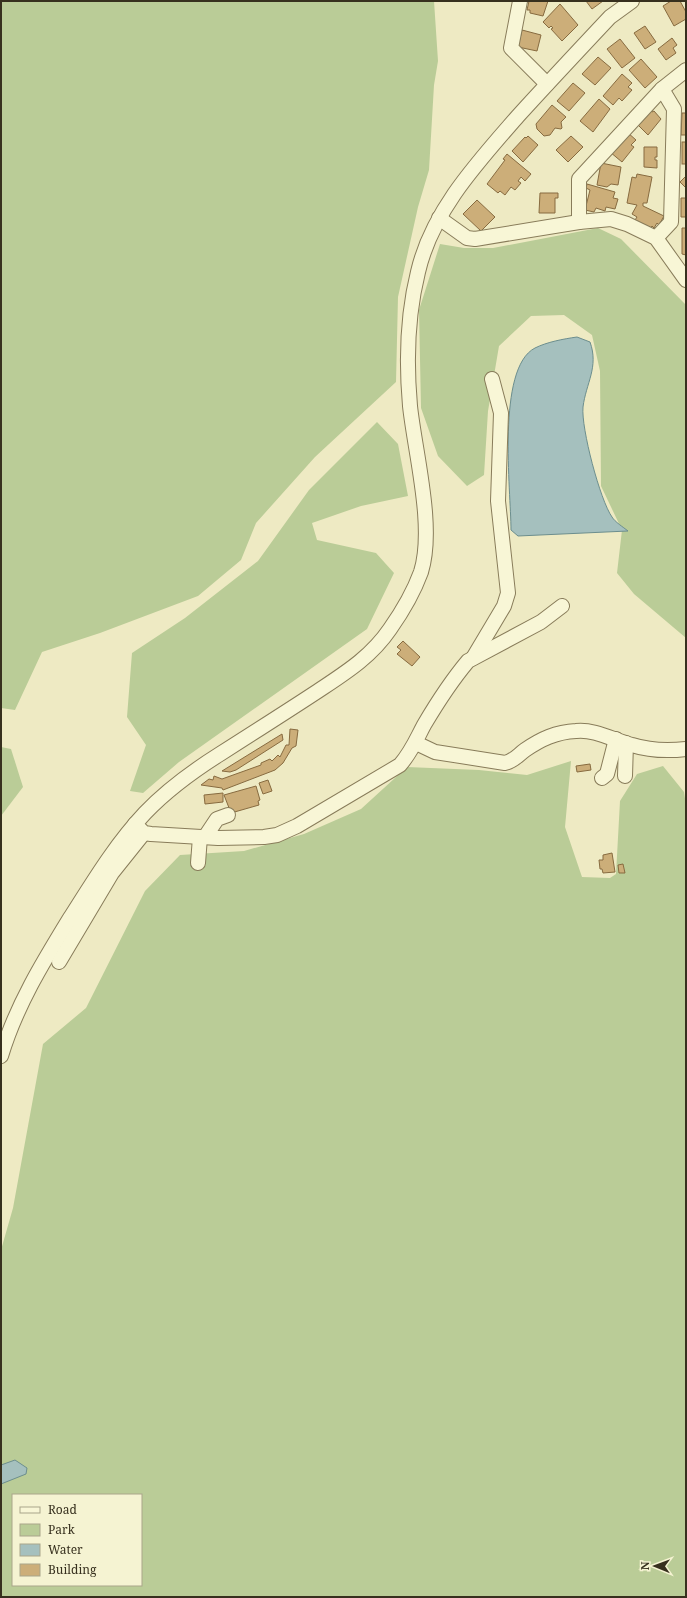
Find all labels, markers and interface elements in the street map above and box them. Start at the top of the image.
legend [12,1494,142,1586]
text: Road [48,1501,78,1518]
text: Park [48,1521,76,1538]
text: Water [48,1541,83,1558]
north arrow [635,1546,675,1586]
text: Building [48,1561,97,1578]
text: N [637,1561,652,1570]

